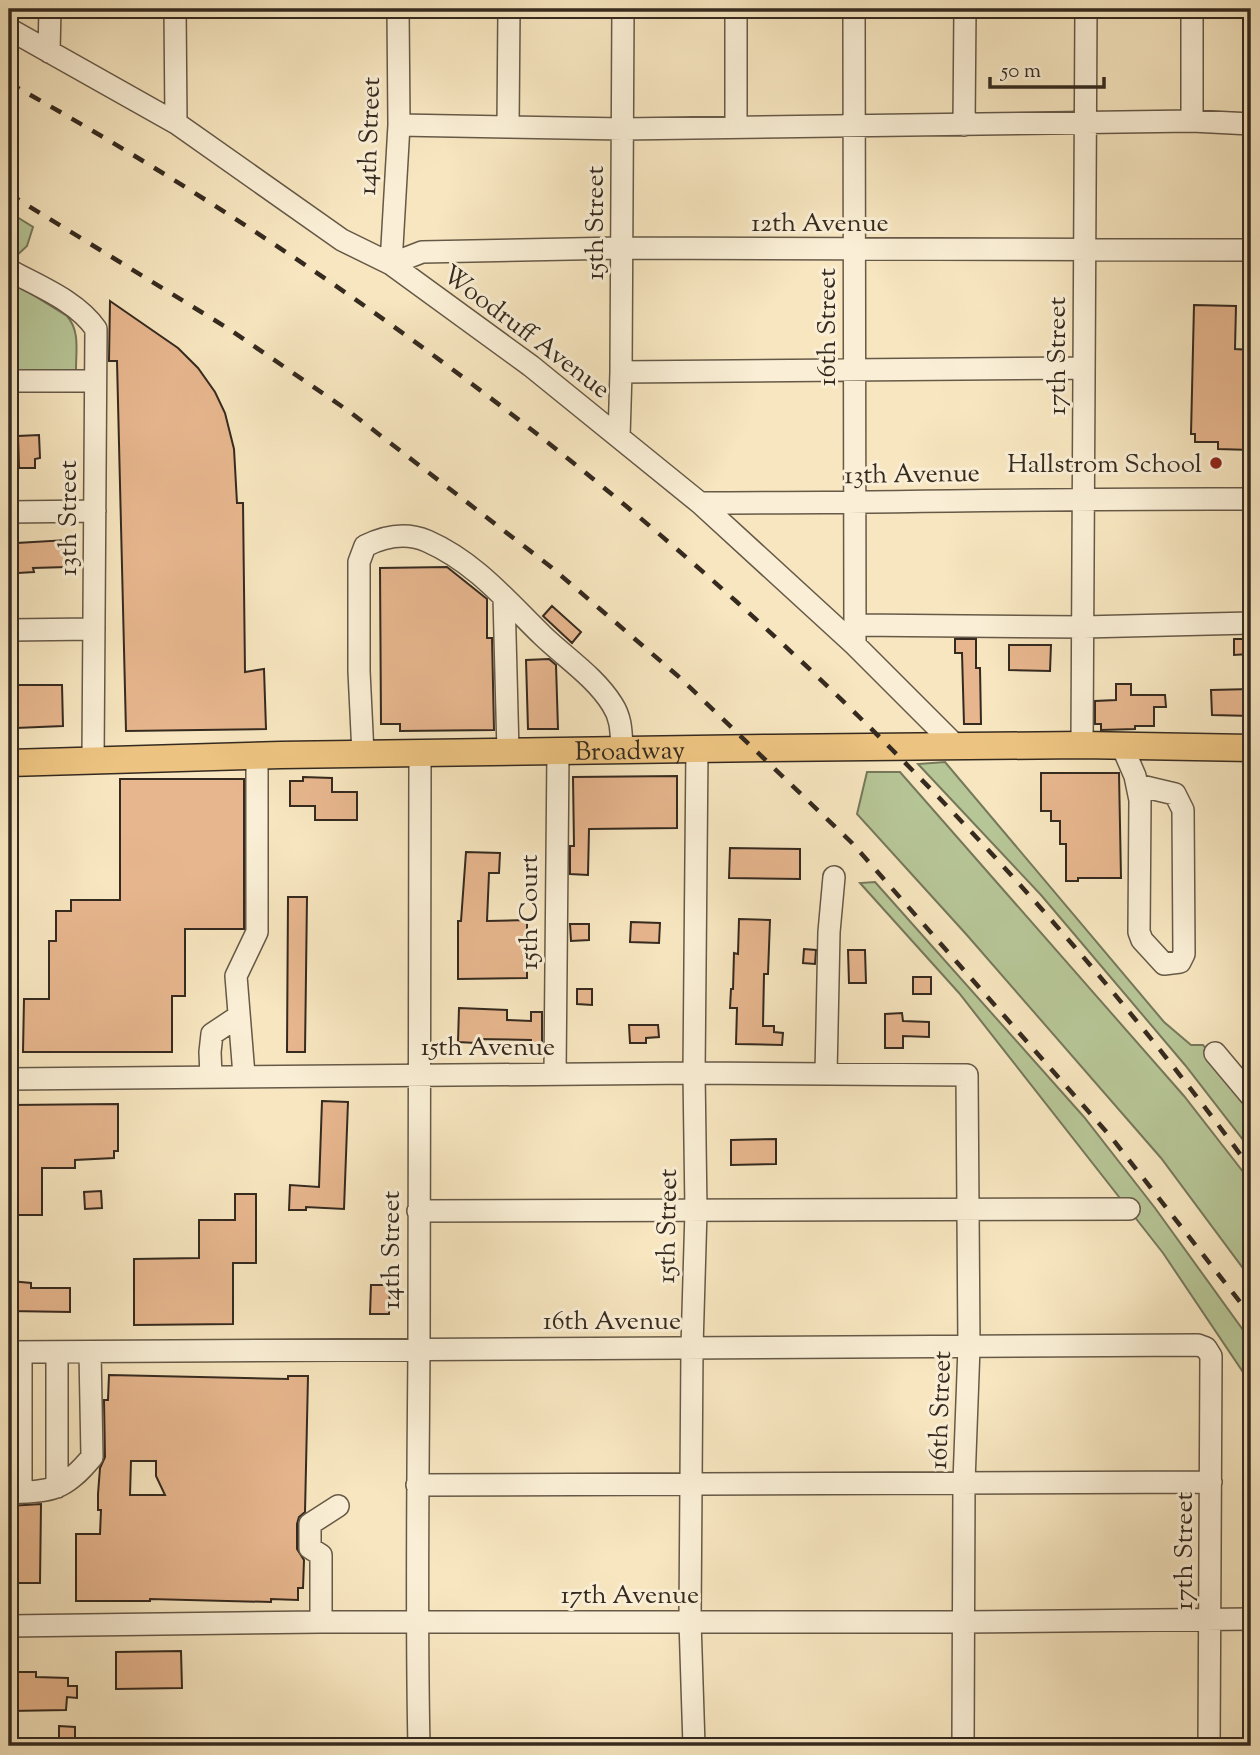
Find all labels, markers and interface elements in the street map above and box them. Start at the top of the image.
scale bar [990,46,1104,90]
text: 50 m [1000,57,1041,87]
street label: 14th Street [350,76,391,196]
street label: 15th Street [578,166,615,280]
street label: 12th Avenue [751,206,889,243]
street label: Woodruff Avenue [434,257,617,409]
street label: 16th Street [810,268,847,386]
street label: 17th Street [1040,297,1077,415]
place label: Hallstrom School [1007,447,1202,484]
marker: Hallstrom School [1208,455,1224,471]
street label: 13th Avenue [844,456,980,495]
street label: 13th Street [51,460,88,576]
street label: Broadway [574,733,685,772]
street label: 15th Court [512,854,549,970]
street label: 15th Avenue [421,1030,555,1067]
street label: 15th Street [649,1168,688,1284]
street label: 14th Street [374,1191,411,1309]
street label: 16th Avenue [543,1304,681,1341]
street label: 16th Street [921,1350,962,1470]
street label: 17th Street [1167,1492,1204,1610]
street label: 17th Avenue [561,1578,699,1615]

